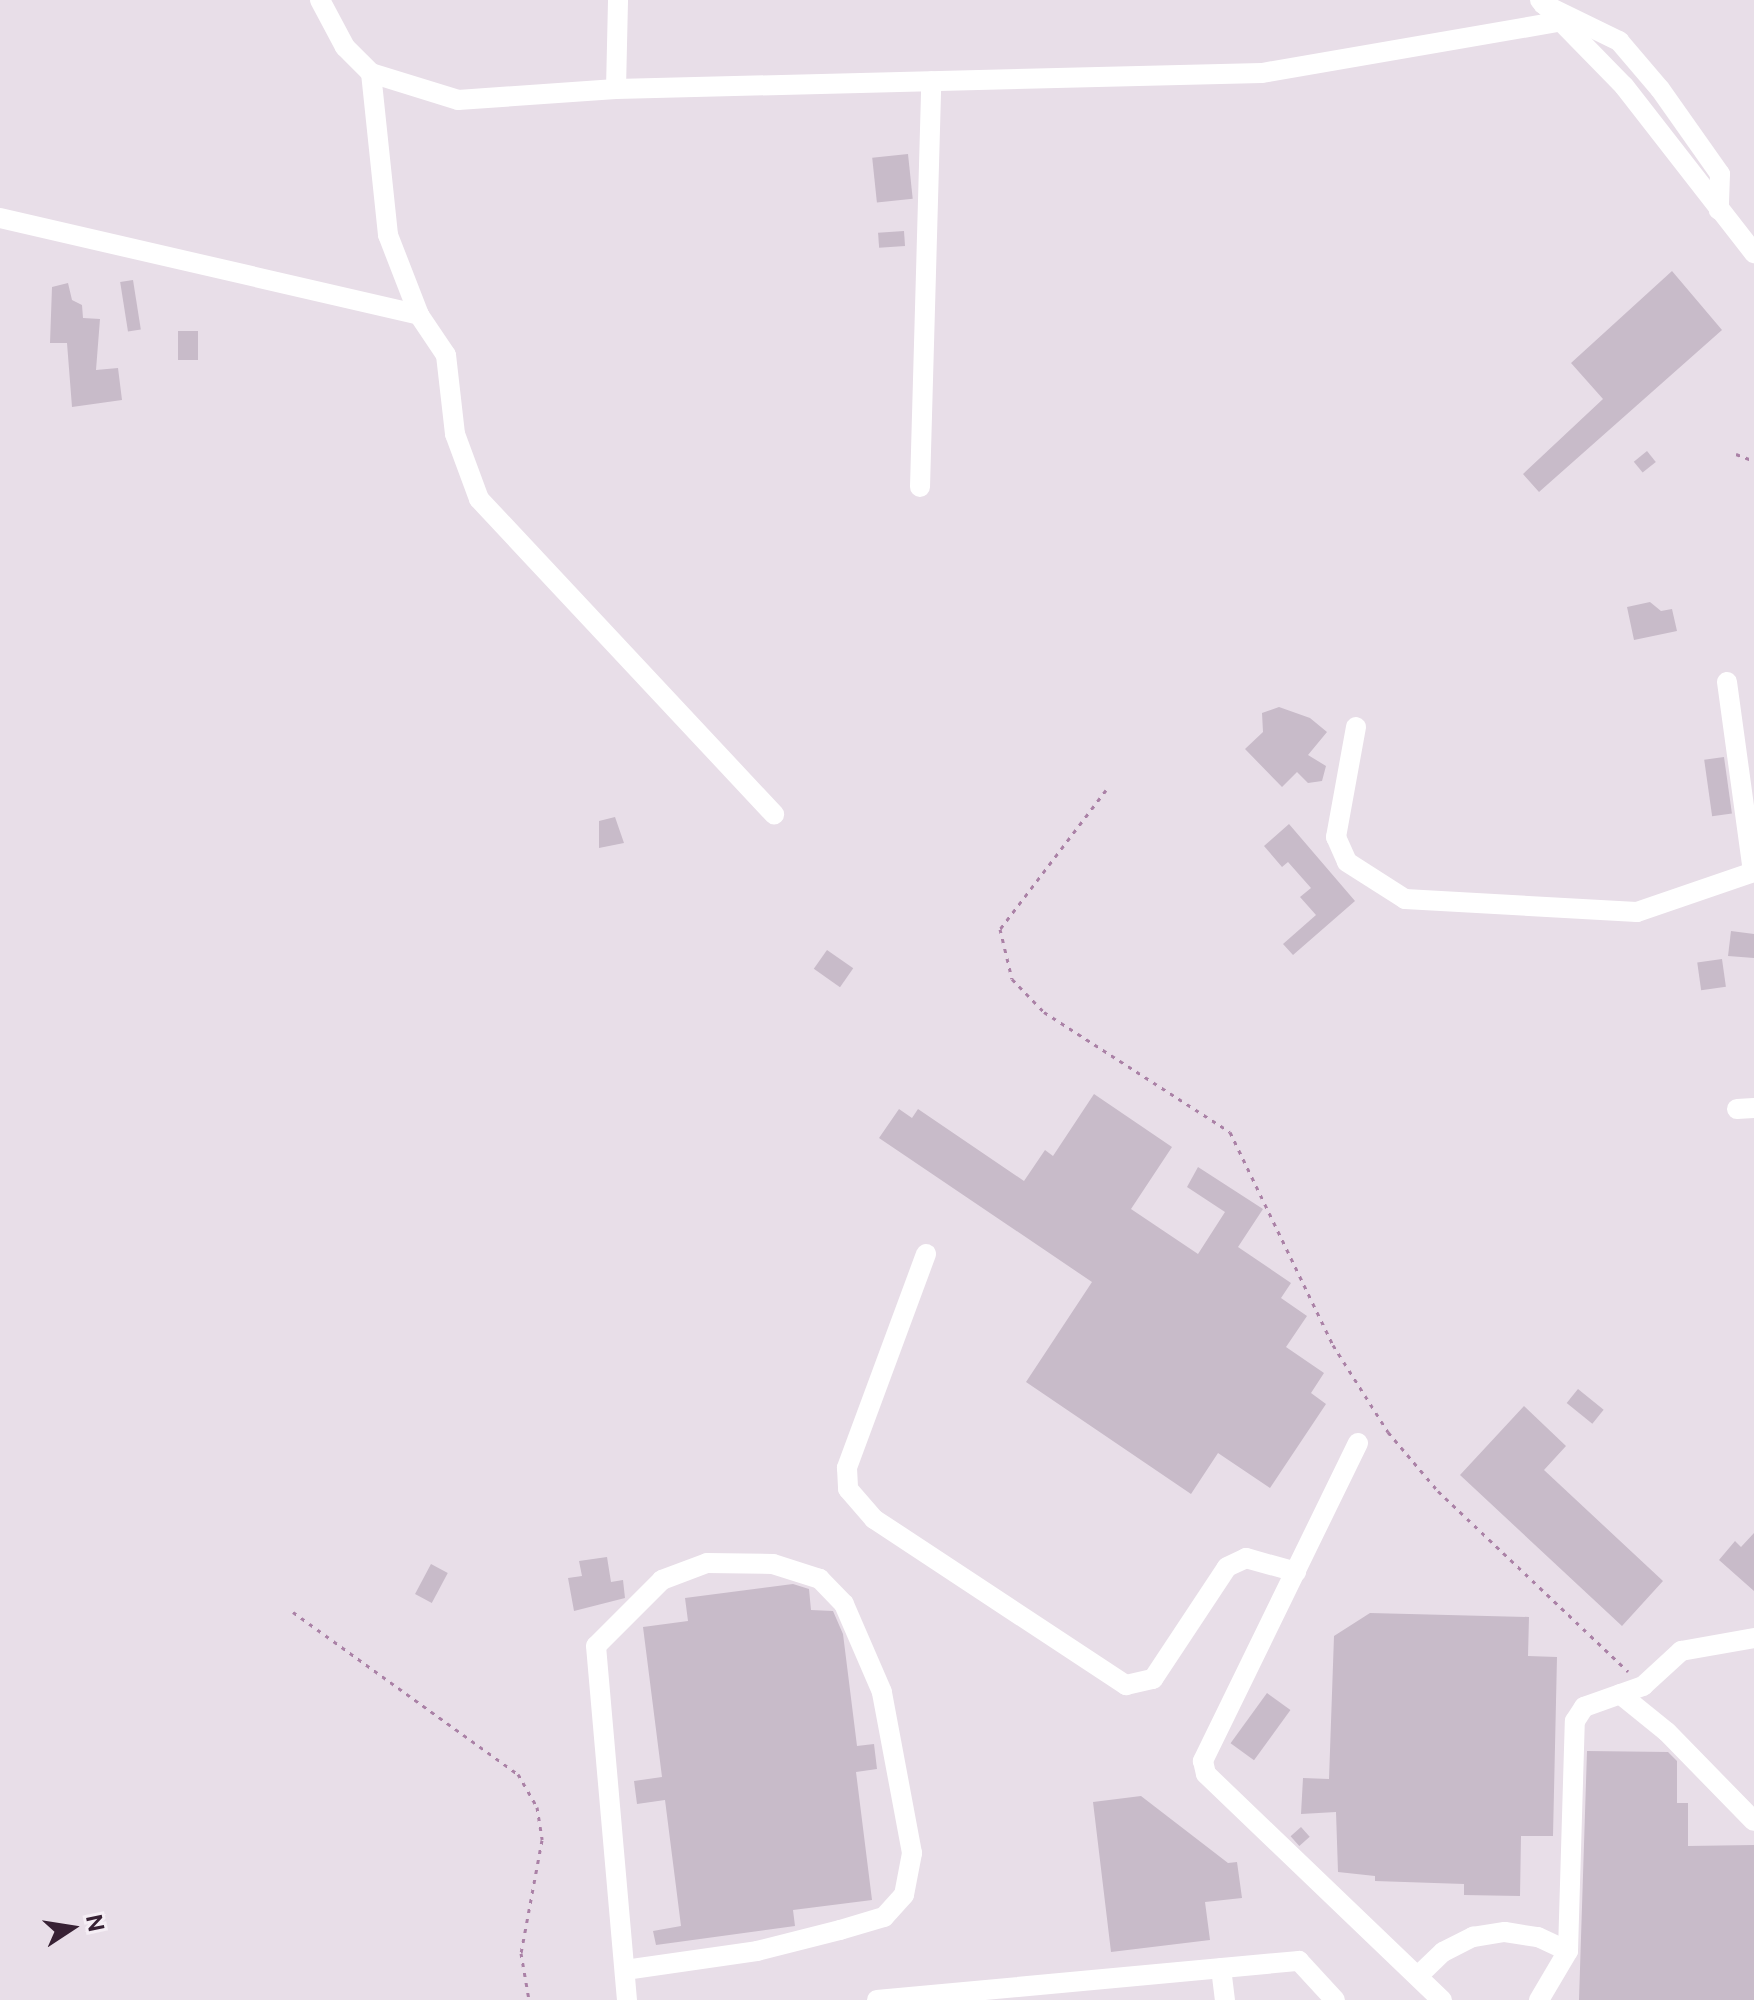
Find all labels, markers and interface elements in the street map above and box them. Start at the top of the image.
north arrow [32,1888,112,1968]
text: N [81,1912,110,1934]

